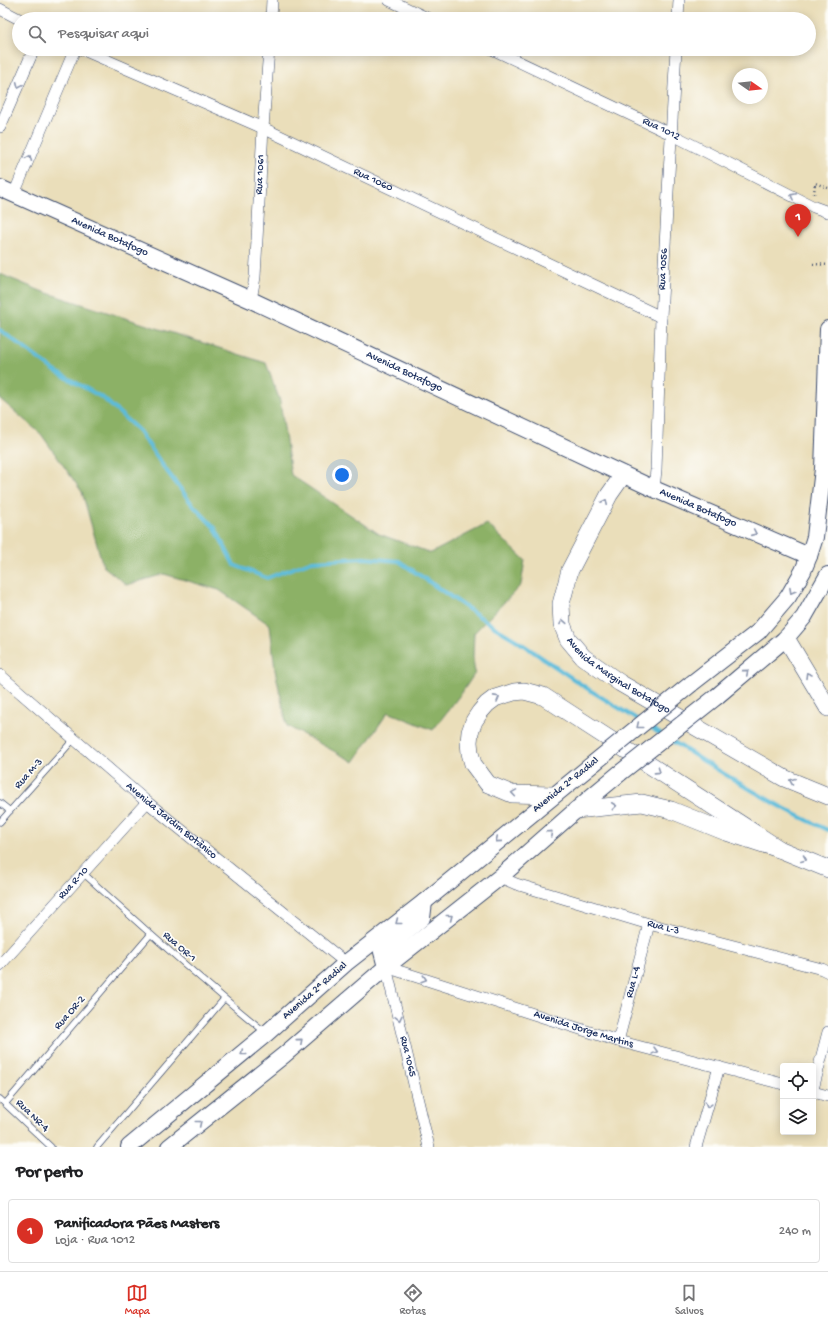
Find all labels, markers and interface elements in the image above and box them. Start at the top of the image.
search box [12,12,816,56]
icon: search [26,23,48,45]
text: Pesquisar aqui [58,25,149,43]
north arrow [732,68,768,104]
one-way arrow [15,81,23,88]
street label: Rua 1012 [640,115,682,144]
street label: Rua 1061 [253,154,268,195]
one-way arrow [24,155,32,163]
street label: Rua 1060 [351,166,394,195]
one-way arrow [789,193,797,201]
pin: 1 [785,204,811,237]
street label: Avenida Botafogo [69,215,150,259]
street label: Rua 1056 [657,248,671,290]
street label: Avenida Botafogo [364,349,444,395]
your location [332,465,352,485]
street label: Avenida Botafogo [658,486,739,530]
one-way arrow [600,499,608,507]
one-way arrow [749,528,757,536]
one-way arrow [789,587,796,594]
one-way arrow [559,619,568,626]
street label: Avenida Marginal Botafogo [563,635,672,717]
one-way arrow [741,670,749,677]
one-way arrow [805,672,813,679]
one-way arrow [492,695,500,703]
one-way arrow [636,722,643,729]
street label: Avenida 2ª Radial [530,754,602,815]
street label: Rua M-3 [12,756,46,792]
one-way arrow [654,766,661,773]
one-way arrow [788,777,795,785]
street label: Avenida Jardim Botânico [123,780,219,862]
one-way arrow [511,790,517,798]
one-way arrow [611,801,618,810]
one-way arrow [545,831,552,838]
one-way arrow [496,836,503,843]
one-way arrow [800,854,807,862]
street label: Rua R-10 [56,865,91,902]
one-way arrow [445,914,452,921]
one-way arrow [395,918,402,925]
street label: Rua L-3 [646,918,681,938]
street label: Rua OR-1 [160,929,198,965]
street label: Avenida 2ª Radial [280,959,350,1022]
street label: Rua L-4 [624,964,644,999]
one-way arrow [420,974,427,982]
street label: Rua OR-2 [52,993,88,1032]
street label: Avenida Jorge Martins [532,1008,635,1051]
one-way arrow [394,1015,402,1021]
street label: Rua 1065 [397,1035,418,1078]
one-way arrow [296,1038,303,1045]
one-way arrow [651,1046,658,1054]
one-way arrow [240,1049,247,1056]
map controls [780,1063,816,1135]
button: locate [780,1063,816,1099]
street label: Rua NR-4 [13,1097,52,1135]
button: layers [780,1099,816,1135]
one-way arrow [704,1101,713,1108]
one-way arrow [195,1120,202,1127]
text: Por perto [16,1163,83,1183]
text: Panificadora Pães Masters [55,1215,219,1233]
text: 1 [27,1224,33,1239]
text: 240 m [779,1224,811,1239]
text: Loja · Rua 1012 [55,1233,135,1248]
tab: Mapa [125,1282,150,1318]
tab: Rotas [399,1282,426,1318]
tab: Salvos [675,1282,703,1318]

